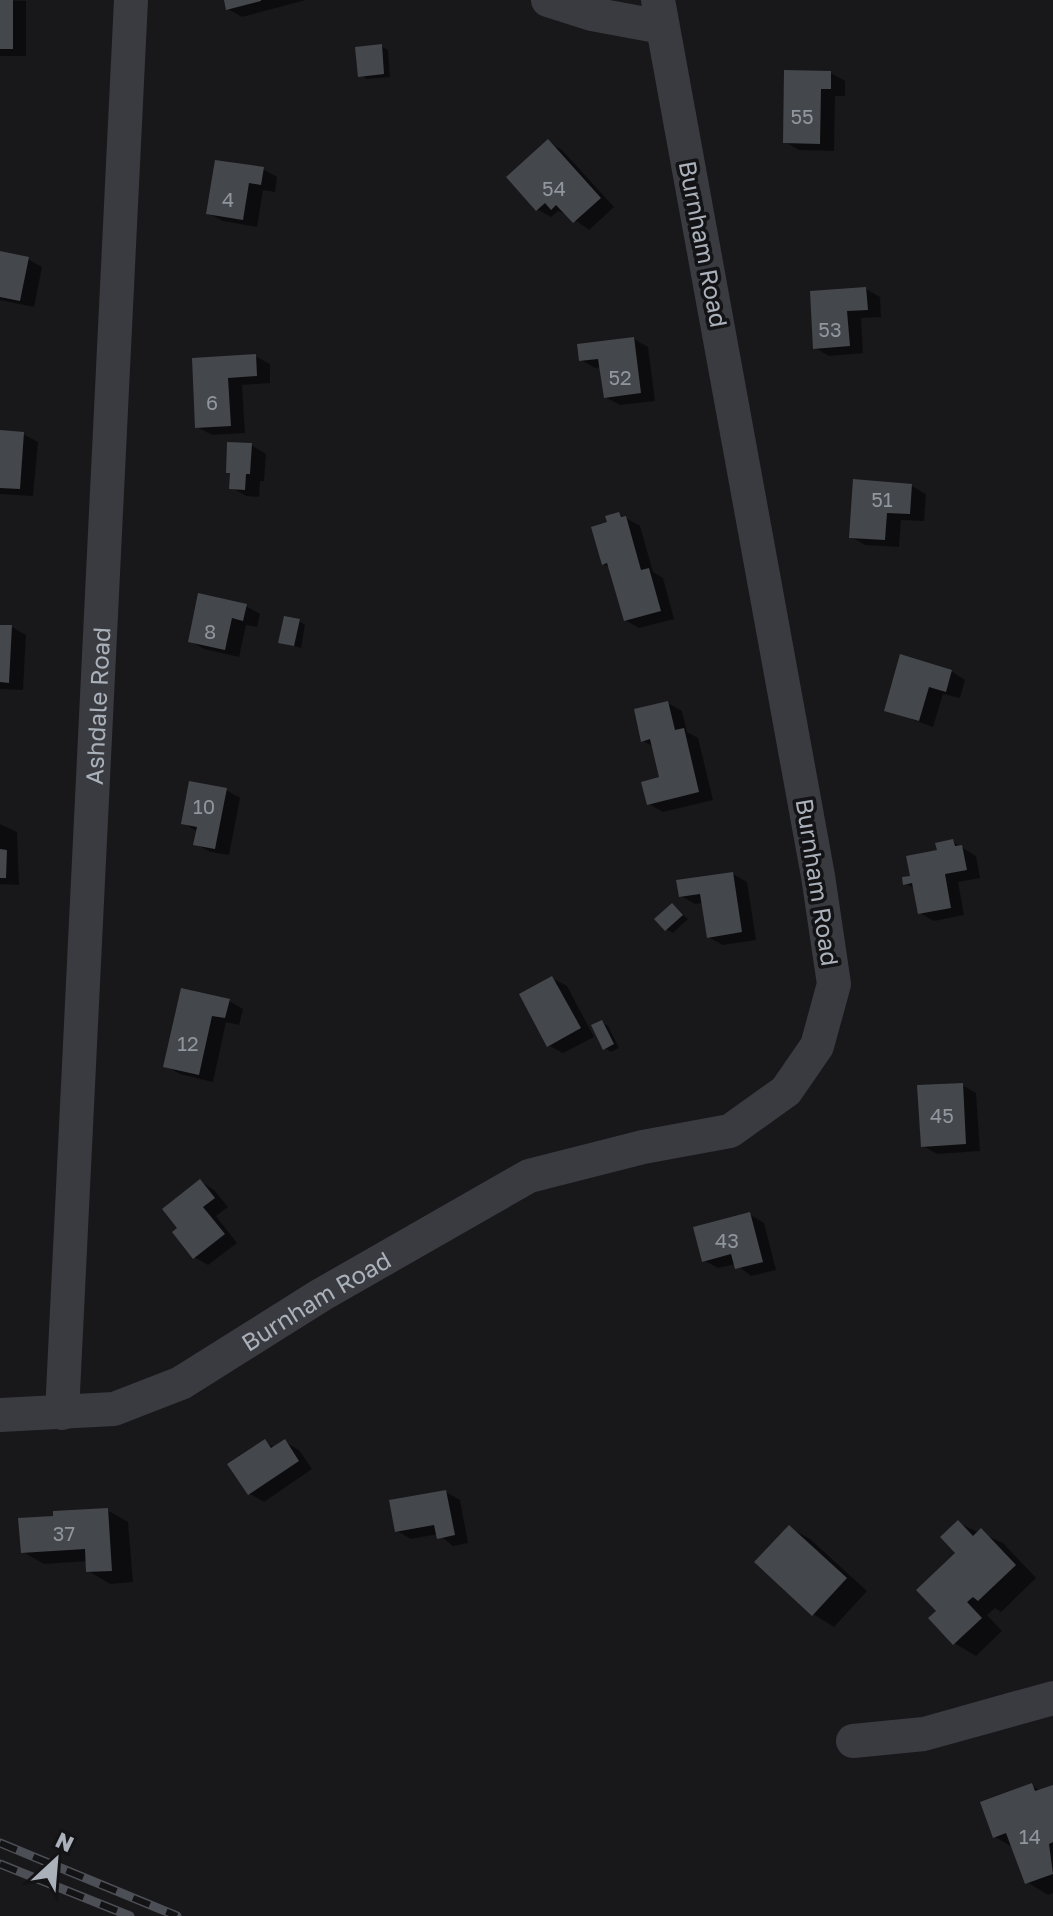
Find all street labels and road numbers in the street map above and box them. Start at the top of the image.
street label: Burnham Road [674,158,734,330]
street label: Ashdale Road [78,626,115,785]
street label: Burnham Road [790,796,846,968]
street label: Burnham Road [235,1244,395,1356]

